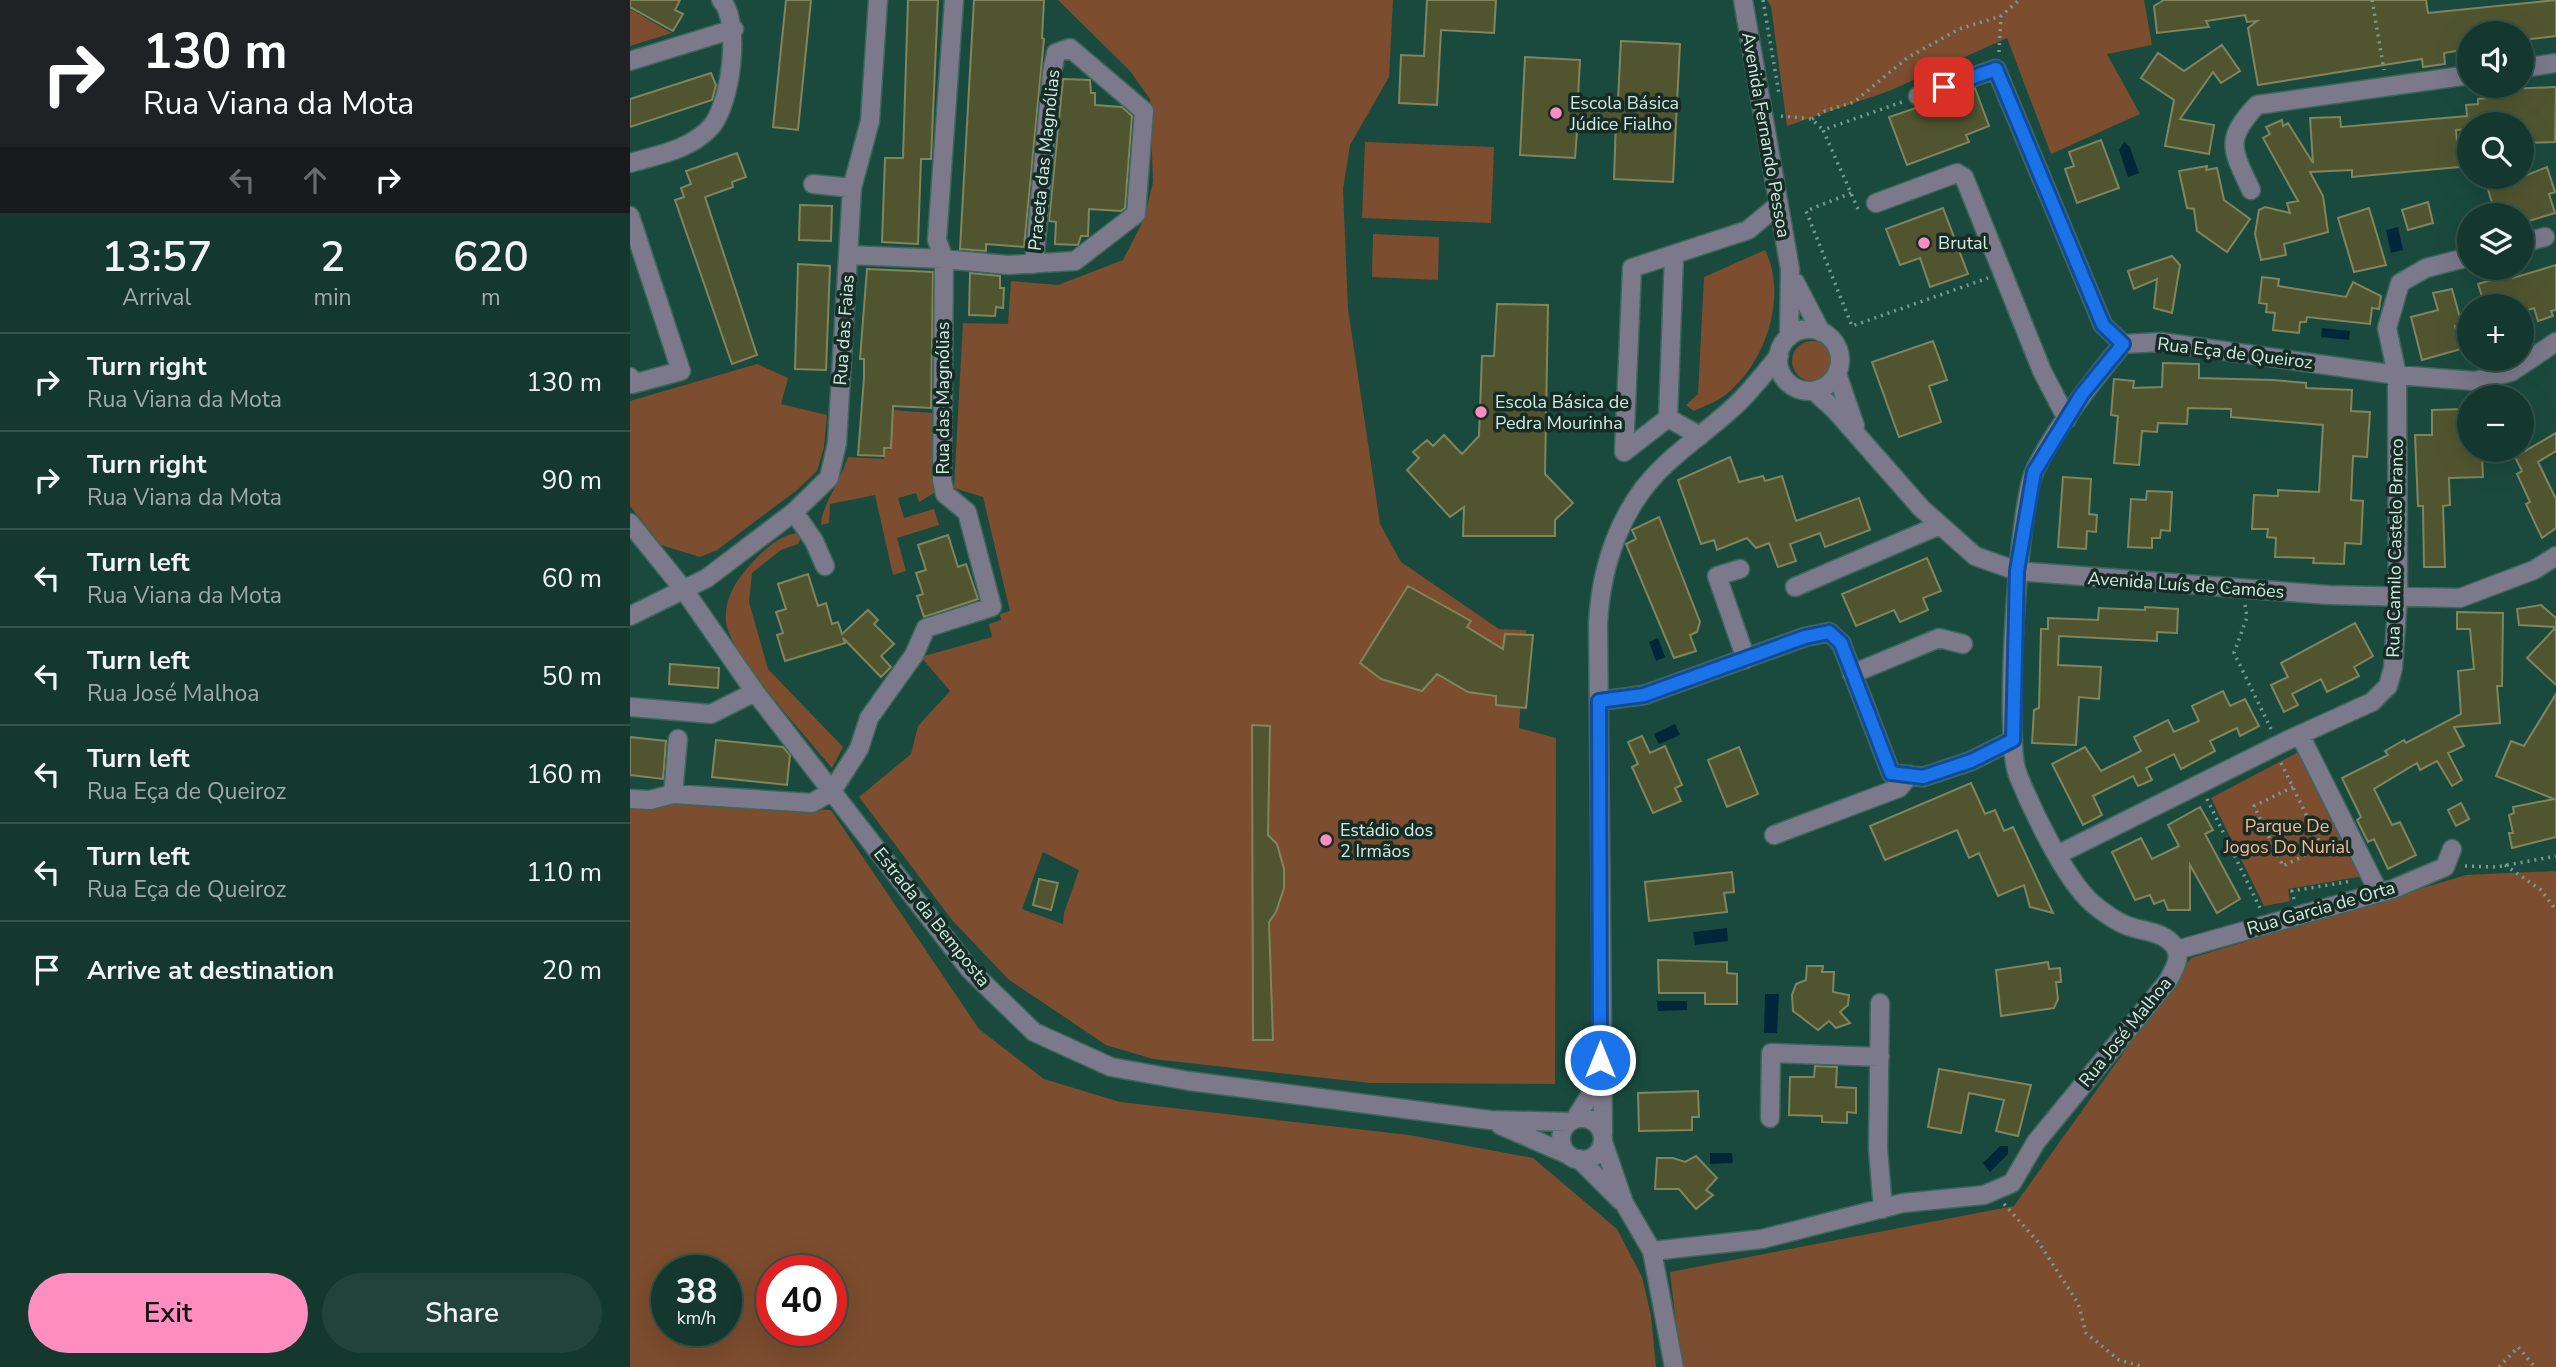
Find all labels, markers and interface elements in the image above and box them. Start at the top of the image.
text: 130 m [143,18,287,85]
map controls [2457,21,2534,462]
button: sound [2457,21,2534,98]
icon: right [28,28,119,119]
street label: Avenida Fernando Pessoa [1736,30,1796,240]
pin [1914,57,1974,117]
street label: Praceta das Magnólias [1023,68,1065,252]
icon: arrive [1925,68,1963,106]
text: Rua Viana da Mota [143,82,414,125]
place label: Escola Básica Júdice Fialho [1569,91,1679,136]
marker: Escola Básica Júdice Fialho [1548,105,1564,121]
button: search [2457,112,2534,189]
icon: left [223,161,261,199]
icon: ahead [296,161,334,199]
icon: right [369,161,407,199]
button: layers [2457,203,2534,280]
text: 13:57 [101,229,212,286]
text: 2 [320,229,345,286]
text: 620 [453,229,529,286]
place label: Brutal [1938,231,1989,255]
marker: Brutal [1916,235,1932,251]
street label: Rua das Faias [828,274,860,386]
text: Arrival [122,282,191,313]
text: min [314,282,352,313]
text: m [481,282,501,313]
button: + [2457,294,2534,371]
street label: Rua das Magnólias [931,321,955,475]
street label: Rua Eça de Queiroz [2156,332,2314,374]
text: Turn right [87,349,206,384]
icon: right [28,363,66,401]
text: 130 m [526,365,602,400]
text: Rua Viana da Mota [87,384,282,415]
button: − [2457,385,2534,462]
place label: Escola Básica de Pedra Mourinha [1495,390,1629,435]
marker: Escola Básica de Pedra Mourinha [1473,404,1489,420]
street label: Rua Camilo Castelo Branco [2381,438,2409,658]
text: Turn right [87,447,206,482]
icon: right [28,461,66,499]
text: 90 m [542,463,602,498]
text: Rua Viana da Mota [87,482,282,513]
text: Turn left [87,545,190,580]
icon: left [28,559,66,597]
text: 60 m [542,561,602,596]
street label: Avenida Luís de Camões [2087,566,2285,604]
text: Rua Viana da Mota [87,580,282,611]
text: Turn left [87,643,190,678]
icon: left [28,657,66,695]
text: 50 m [542,659,602,694]
text: Rua José Malhoa [87,678,260,709]
text: Turn left [87,741,190,776]
icon: left [28,755,66,793]
text: 160 m [526,757,602,792]
text: Rua Eça de Queiroz [87,776,286,807]
park label: Parque De Jogos Do Nurial [2223,814,2351,859]
place label: Estádio dos 2 Irmãos [1340,818,1433,863]
marker: Estádio dos 2 Irmãos [1318,832,1334,848]
text: Turn left [87,839,190,874]
street label: Estrada da Bemposta [868,842,996,992]
icon: left [28,853,66,891]
text: 110 m [526,855,602,890]
text: Rua Eça de Queiroz [87,874,286,905]
street label: Rua Garcia de Orta [2244,875,2398,941]
icon: arrive [28,951,66,989]
text: Arrive at destination [87,953,334,988]
text: 20 m [542,953,602,988]
street label: Rua José Malhoa [2073,972,2177,1092]
position arrow [1563,1023,1637,1097]
speed limit sign: 40 [756,1255,847,1346]
text: 38 [675,1268,718,1315]
button: Exit [28,1273,308,1353]
button: Share [322,1273,602,1353]
text: km/h [677,1306,716,1330]

